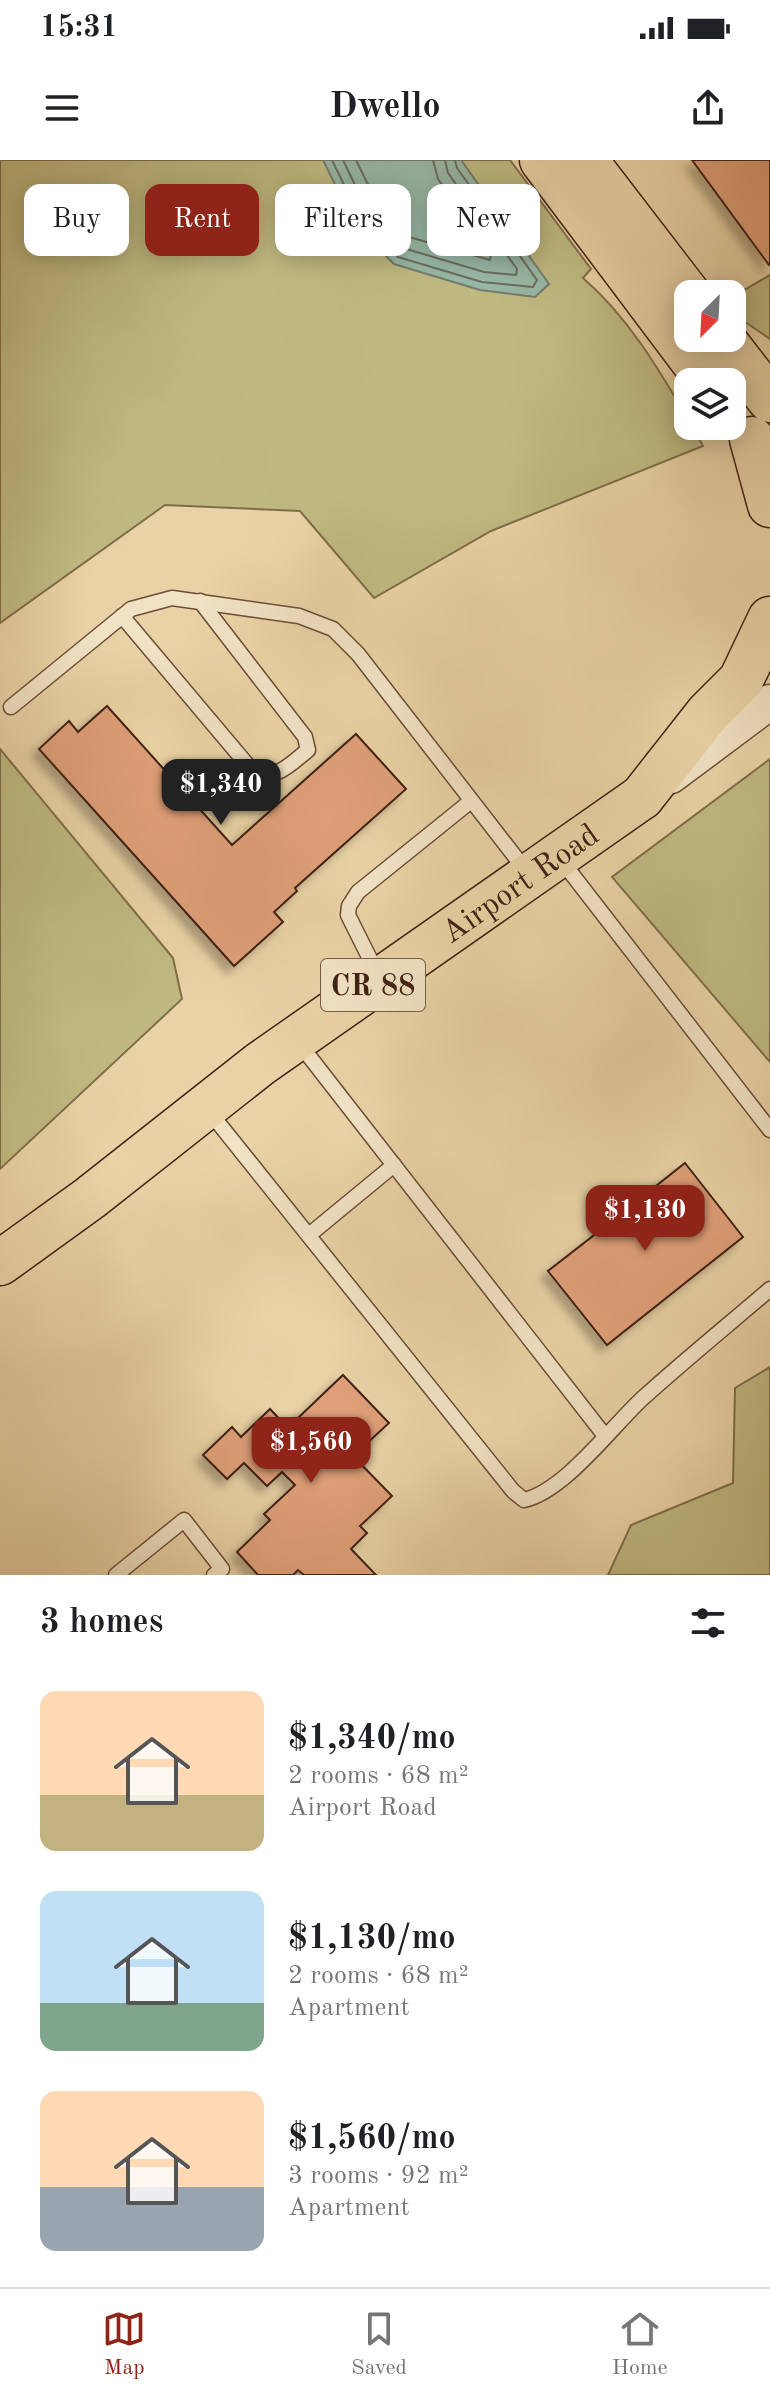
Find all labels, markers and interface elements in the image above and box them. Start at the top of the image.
text: 15:31 [40,13,118,43]
icon: menu [40,86,84,130]
icon: share [686,86,730,130]
text: Dwello [329,90,441,126]
chip: Buy [24,184,129,256]
chip: Rent [145,184,259,256]
chip: Filters [275,184,411,256]
chip: New [427,184,540,256]
north arrow [674,280,746,352]
map controls [674,280,746,440]
button: layers [674,368,746,440]
pin: $1,340 [156,759,286,827]
text: $1,340 [180,772,262,798]
street label: Airport Road [437,820,605,951]
road number: CR 88 [321,959,425,1011]
pin: $1,130 [580,1185,710,1253]
text: $1,130 [604,1198,686,1224]
pin: $1,560 [246,1417,376,1485]
text: $1,560 [270,1430,352,1456]
icon: filters [686,1601,730,1645]
text: 3 homes [40,1606,163,1640]
text: $1,340/mo [288,1722,456,1756]
icon: home [104,1723,200,1819]
text: 2 rooms · 68 m² [288,1763,469,1789]
text: Airport Road [288,1795,437,1821]
text: $1,130/mo [288,1922,456,1956]
icon: home [104,1923,200,2019]
text: 2 rooms · 68 m² [288,1963,469,1989]
text: Apartment [288,1995,410,2021]
text: $1,560/mo [288,2122,456,2156]
icon: home [104,2123,200,2219]
text: 3 rooms · 92 m² [288,2163,469,2189]
text: Apartment [288,2195,410,2221]
tab: Map [102,2307,146,2382]
tab: Saved [351,2307,407,2382]
tab: Home [612,2307,668,2382]

